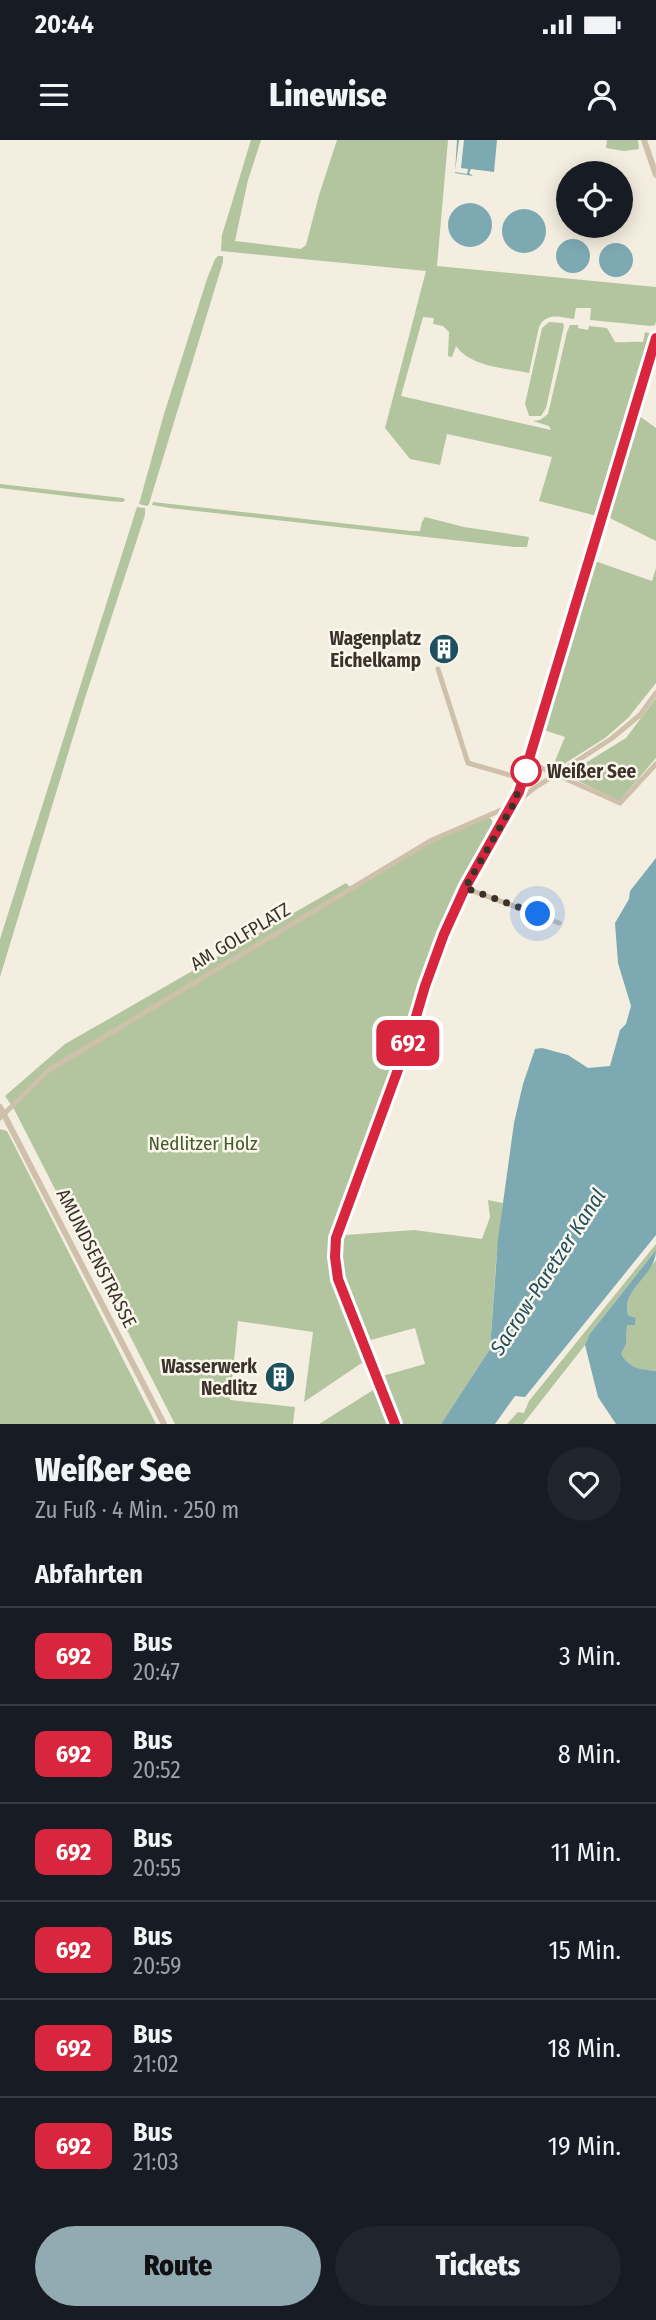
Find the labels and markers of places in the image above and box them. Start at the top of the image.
place label: Wagenplatz Eichelkamp [330,627,421,672]
building icon: Wagenplatz Eichelkamp [427,632,461,666]
marker: Weißer See [511,756,541,786]
place label: Weißer See [547,760,637,783]
place label: Wasserwerk Nedlitz [161,1355,257,1400]
building icon: Wasserwerk Nedlitz [263,1360,297,1394]

